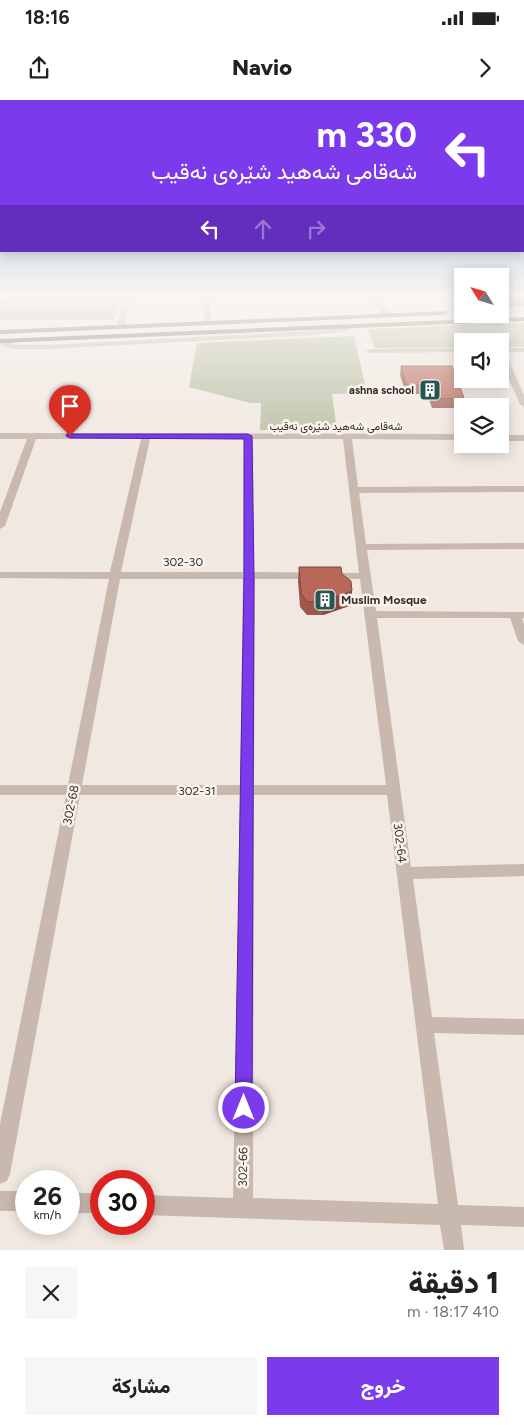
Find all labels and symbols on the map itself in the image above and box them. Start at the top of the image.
north arrow [454,268,509,322]
building icon: ashna school [418,378,442,402]
place label: ashna school [349,384,414,397]
pin [49,385,91,436]
street label: شەقامی شەهید شێرەی نەقیب [270,420,403,433]
street label: 302-30 [163,555,203,569]
building icon: Muslim Mosque [313,588,337,612]
place label: Muslim Mosque [341,593,427,607]
street label: 302-68 [60,784,82,826]
street label: 302-31 [178,784,216,798]
street label: 302-64 [391,822,409,864]
position arrow [217,1081,269,1133]
street label: 302-66 [236,1147,250,1187]
speed limit sign: 30 [90,1170,155,1235]

